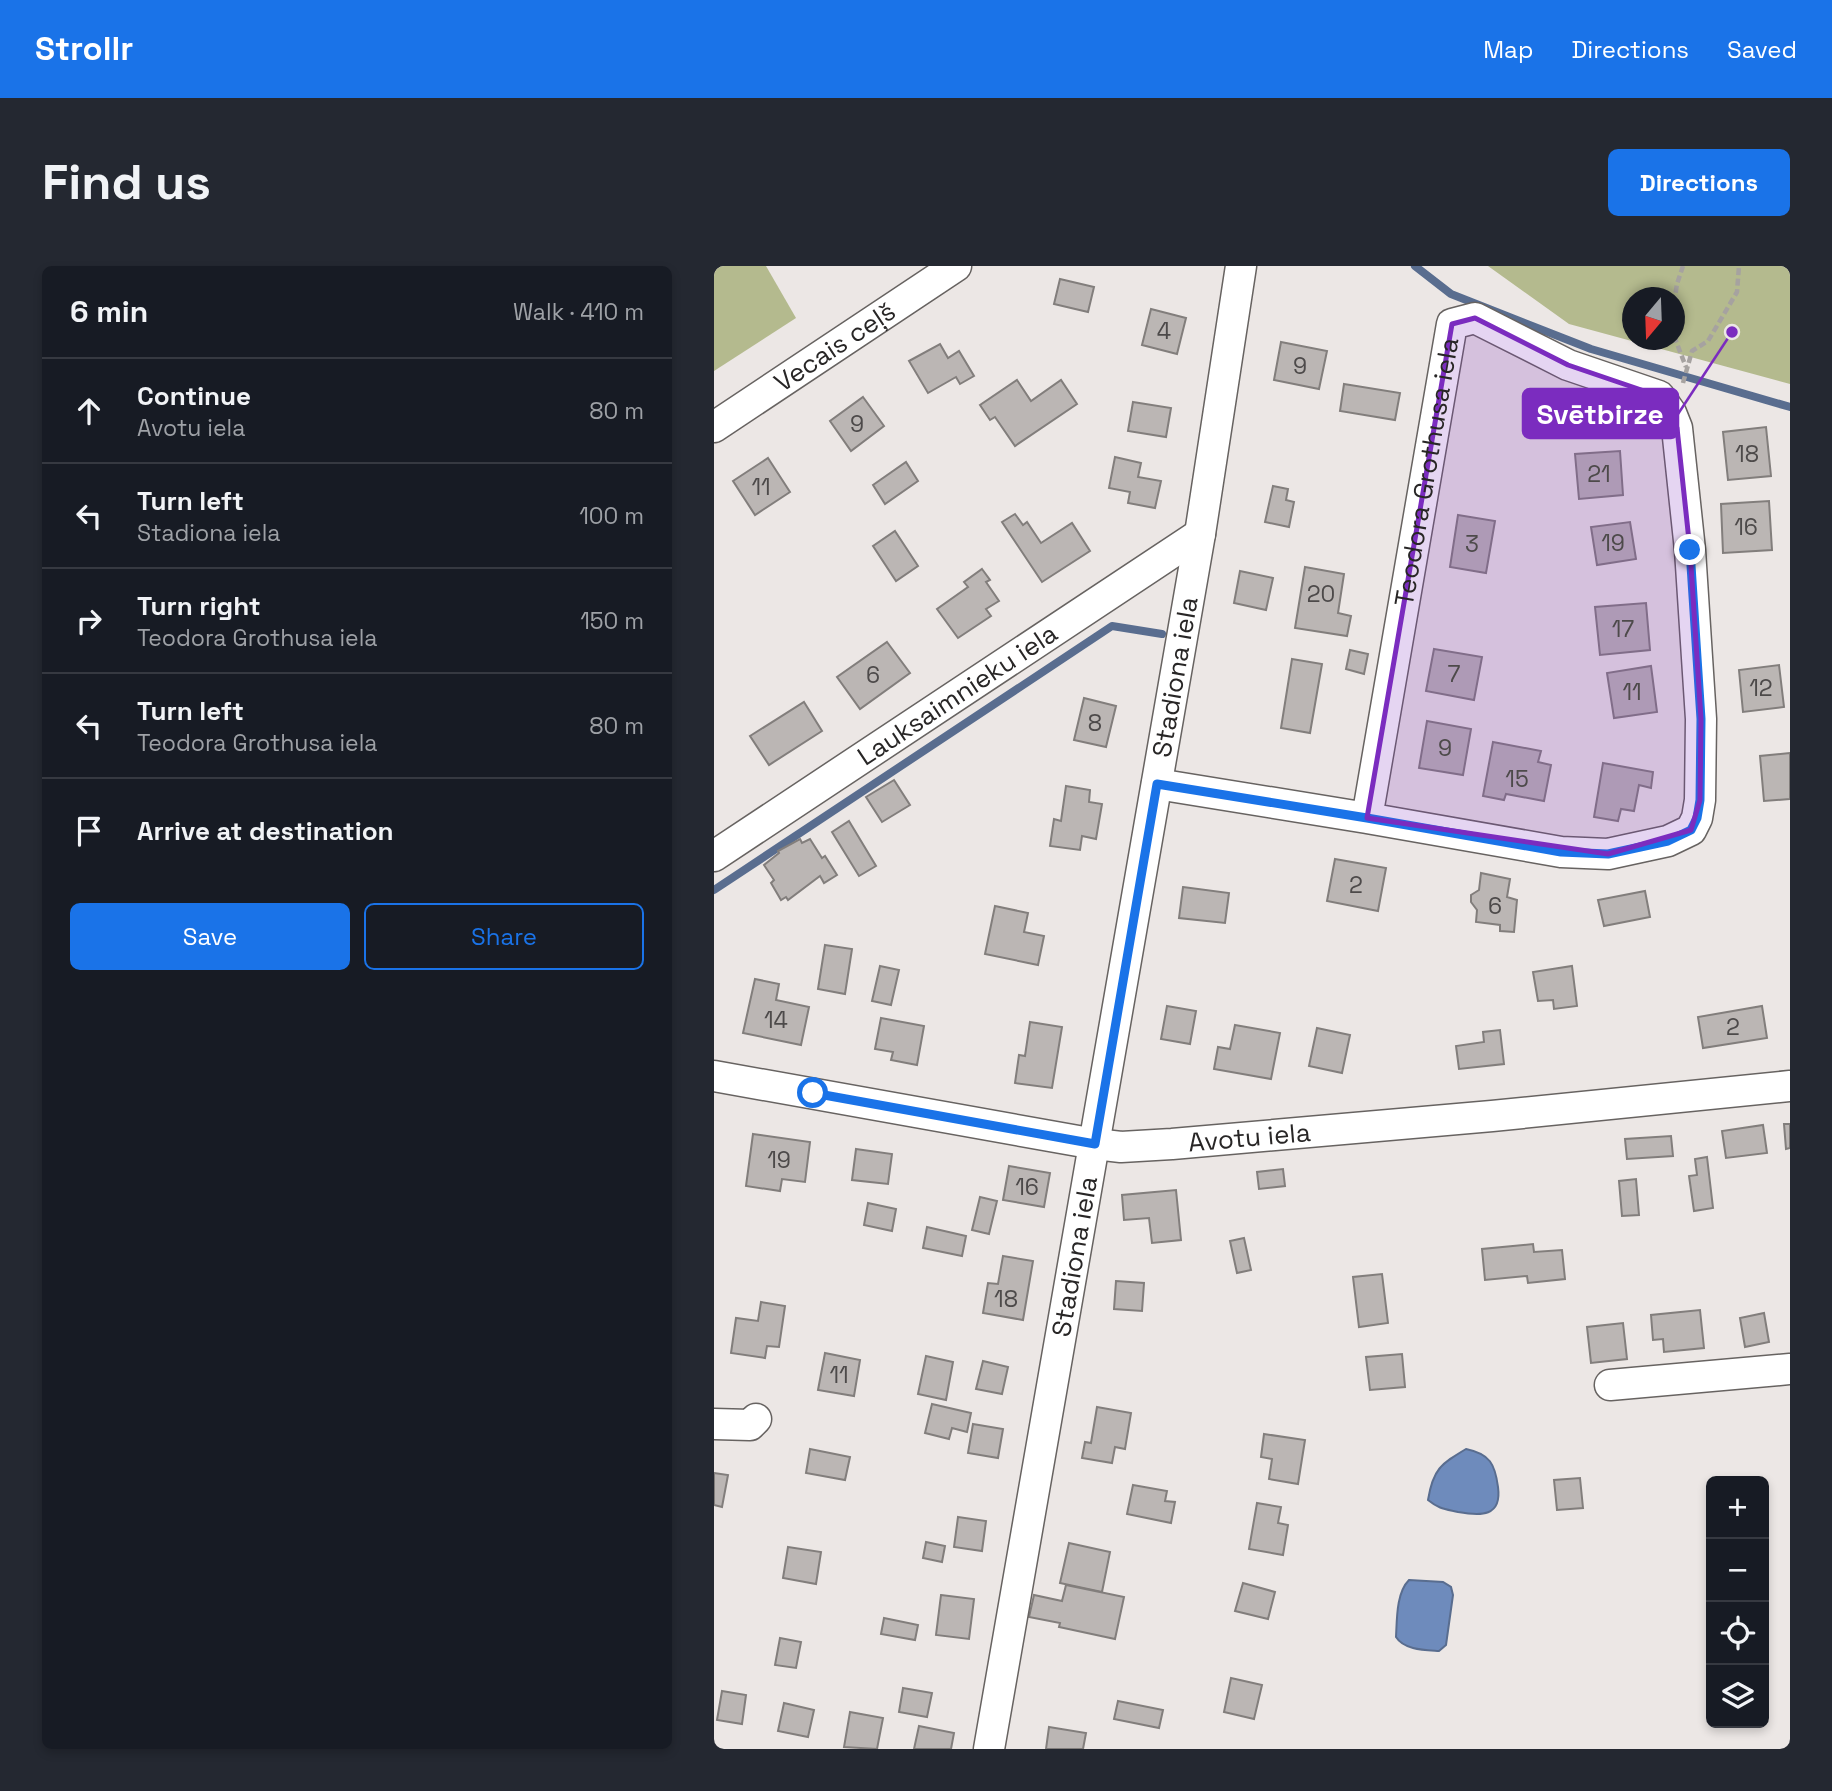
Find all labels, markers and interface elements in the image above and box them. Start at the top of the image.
text: Strollr [35,28,133,70]
text: Map [1483,34,1533,65]
text: Directions [1571,34,1689,65]
text: Saved [1727,34,1797,65]
button: Directions [1608,149,1790,216]
text: Find us [42,151,211,213]
north arrow [1622,287,1685,350]
text: 6 min [70,292,148,331]
street label: Vecais ceļš [767,294,902,399]
text: Walk · 410 m [513,297,644,327]
house number: 4 [1157,316,1171,346]
street label: Teodora Grothusa iela [1387,335,1466,609]
house number: 9 [1293,351,1307,381]
text: Continue [137,379,251,413]
callout: Svētbirze [1523,389,1678,438]
icon: ahead [70,392,108,430]
text: 80 m [589,396,644,426]
text: Svētbirze [1536,396,1664,432]
house number: 9 [850,409,864,439]
text: Avotu iela [137,413,245,443]
house number: 18 [1735,439,1759,469]
house number: 21 [1587,459,1611,489]
house number: 11 [751,472,771,502]
text: Turn left [137,484,244,518]
icon: left [70,497,108,535]
text: 100 m [579,501,644,531]
house number: 16 [1734,512,1758,542]
text: Stadiona iela [137,518,281,548]
house number: 19 [1601,528,1625,558]
house number: 3 [1465,529,1479,559]
route end [1674,534,1705,565]
house number: 20 [1307,579,1335,609]
text: Turn right [137,589,261,623]
street label: Stadiona iela [1145,594,1206,760]
icon: right [70,602,108,640]
text: 150 m [580,606,644,636]
house number: 17 [1612,614,1634,644]
street label: Lauksaimnieku iela [851,616,1064,773]
text: Teodora Grothusa iela [137,623,378,653]
house number: 7 [1448,659,1461,689]
house number: 6 [866,660,880,690]
house number: 12 [1749,673,1773,703]
house number: 11 [1622,677,1642,707]
text: Turn left [137,694,244,728]
icon: left [70,707,108,745]
house number: 8 [1088,708,1102,738]
text: 80 m [589,711,644,741]
text: Teodora Grothusa iela [137,728,378,758]
house number: 9 [1438,733,1452,763]
house number: 15 [1505,764,1529,794]
icon: arrive [70,812,108,850]
text: Arrive at destination [137,814,394,848]
house number: 2 [1349,870,1363,900]
house number: 6 [1488,891,1502,921]
button: Save [70,903,350,970]
button: Share [364,903,644,970]
house number: 14 [764,1005,788,1035]
house number: 2 [1726,1012,1740,1042]
route start [797,1077,828,1108]
street label: Avotu iela [1187,1115,1312,1160]
house number: 19 [767,1145,791,1175]
house number: 16 [1015,1172,1039,1202]
street label: Stadiona iela [1044,1173,1105,1339]
house number: 18 [994,1284,1018,1314]
house number: 11 [829,1360,849,1390]
map controls [1706,1476,1769,1728]
button: + [1706,1476,1769,1539]
button: − [1706,1539,1769,1602]
button: locate [1706,1602,1769,1665]
button: layers [1706,1665,1769,1728]

